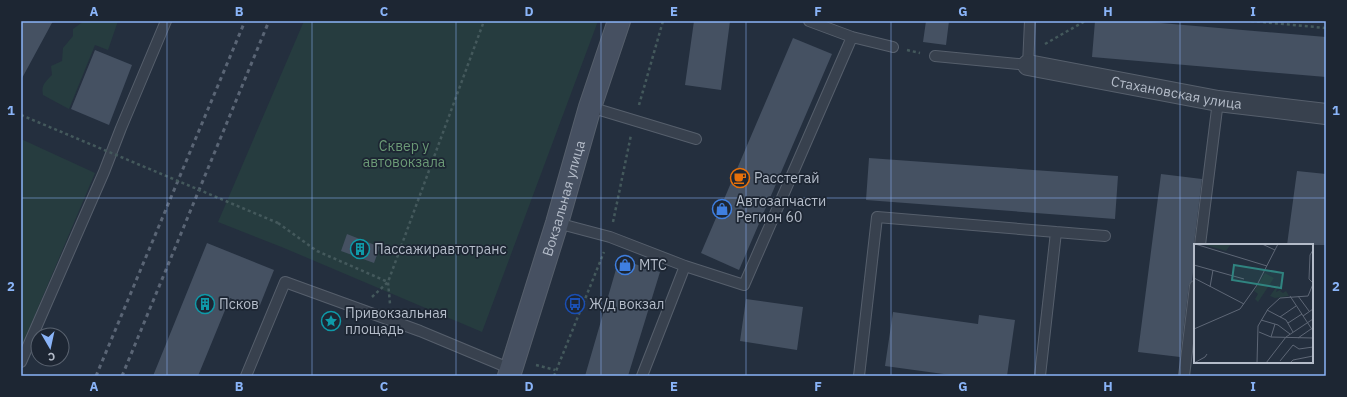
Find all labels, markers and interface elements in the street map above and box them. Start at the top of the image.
text: A [90,3,99,20]
text: B [235,3,244,20]
text: C [380,3,389,20]
text: D [524,3,534,20]
text: E [670,3,678,20]
text: F [814,3,822,20]
text: G [958,3,968,20]
text: H [1103,3,1113,20]
text: I [1250,3,1256,20]
street label: Стахановская улица [1109,72,1243,113]
text: 1 [7,102,15,119]
text: 1 [1332,102,1340,119]
park label: Сквер у автовокзала [363,137,446,171]
street label: Вокзальная улица [538,138,589,258]
cafe icon: Расстегай [729,167,751,189]
place label: Расстегай [754,169,820,187]
place label: Автозапчасти Регион 60 [736,192,826,226]
shop icon: Автозапчасти Регион 60 [711,198,733,220]
building icon: Пассажиравтотранс [349,238,371,260]
place label: Пассажиравтотранс [374,240,506,258]
inset map [1194,244,1313,363]
shop icon: МТС [614,254,636,276]
place label: МТС [639,256,667,274]
text: 2 [7,278,15,295]
text: 2 [1332,278,1340,295]
building icon: Псков [194,293,216,315]
bus stop icon: Ж/д вокзал [564,293,586,315]
place label: Псков [219,295,259,313]
place label: Ж/д вокзал [589,295,665,313]
place label: Привокзальная площадь [345,304,447,338]
place icon: Привокзальная площадь [320,310,342,332]
north arrow [30,327,70,367]
text: С [47,349,56,364]
text: A [90,378,99,395]
text: B [235,378,244,395]
text: C [380,378,389,395]
text: D [524,378,534,395]
text: E [670,378,678,395]
text: F [814,378,822,395]
text: G [958,378,968,395]
text: H [1103,378,1113,395]
text: I [1250,378,1256,395]

